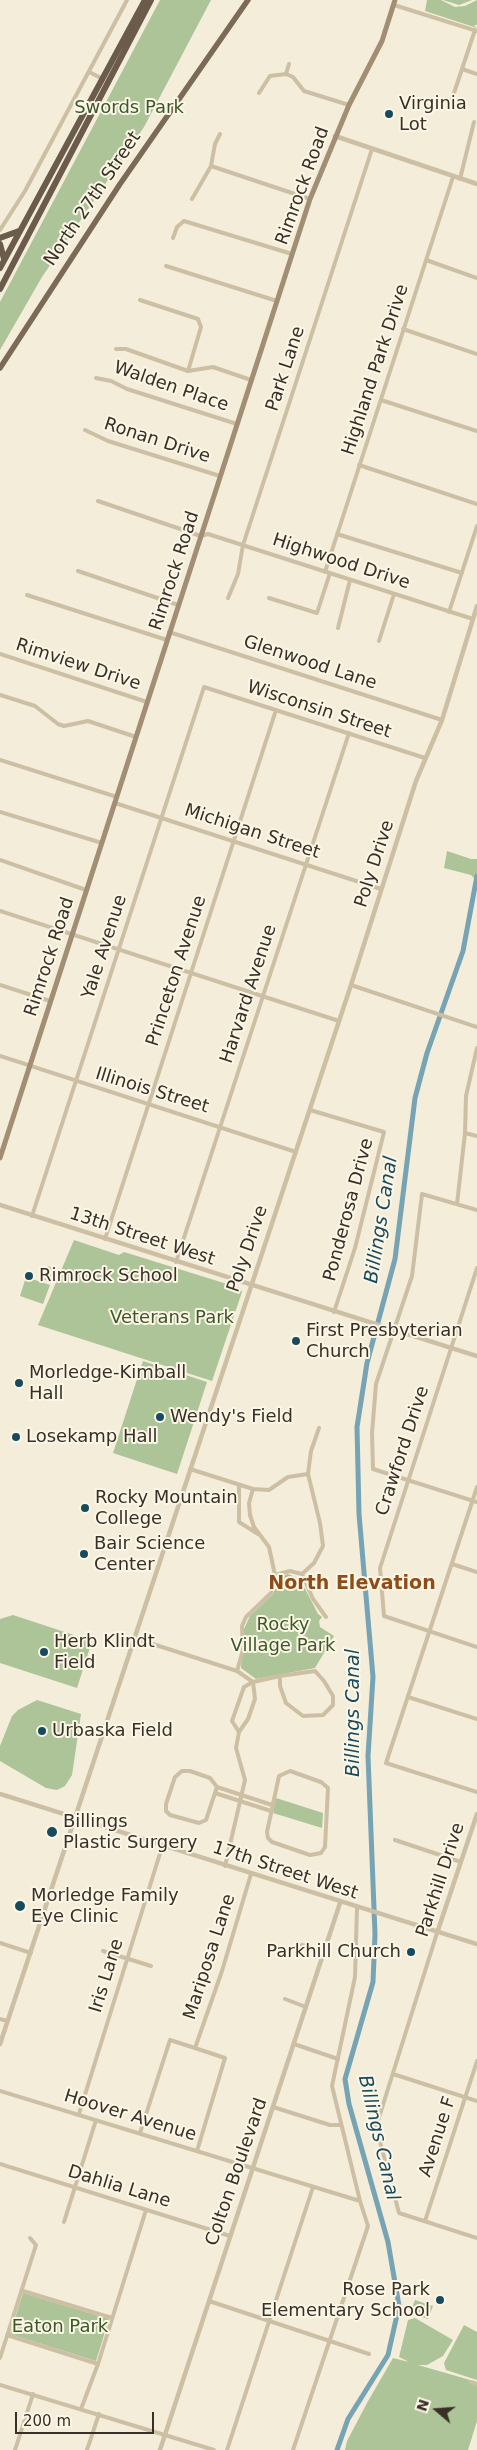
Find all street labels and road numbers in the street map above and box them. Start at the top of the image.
street label: Rimrock Road [272,124,334,248]
street label: North 27th Street [40,128,146,270]
street label: Highland Park Drive [338,282,414,458]
street label: Park Lane [262,324,310,414]
street label: Walden Place [111,357,231,417]
street label: Ronan Drive [101,414,213,468]
street label: Rimrock Road [146,509,204,633]
street label: Highwood Drive [270,530,412,594]
street label: Glenwood Lane [241,631,379,695]
street label: Rimview Drive [13,635,143,695]
street label: Wisconsin Street [244,677,394,743]
street label: Michigan Street [182,800,322,864]
street label: Poly Drive [351,818,399,910]
street label: Yale Avenue [78,892,132,1002]
street label: Princeton Avenue [142,893,212,1049]
street label: Rimrock Road [21,895,79,1019]
street label: Harvard Avenue [216,922,282,1066]
street label: Illinois Street [93,1063,211,1119]
street label: Ponderosa Drive [320,1136,378,1284]
street label: 13th Street West [66,1203,218,1271]
street label: Poly Drive [223,1203,273,1295]
street label: Crawford Drive [372,1383,434,1519]
street label: Parkhill Drive [412,1820,470,1940]
street label: 17th Street West [209,1837,361,1905]
street label: Mariposa Lane [179,1891,241,2023]
street label: Iris Lane [86,1936,128,2016]
street label: Hoover Avenue [61,2086,199,2146]
street label: Avenue F [415,2094,461,2180]
street label: Colton Boulevard [202,2095,272,2249]
street label: Dahlia Lane [65,2161,173,2213]

